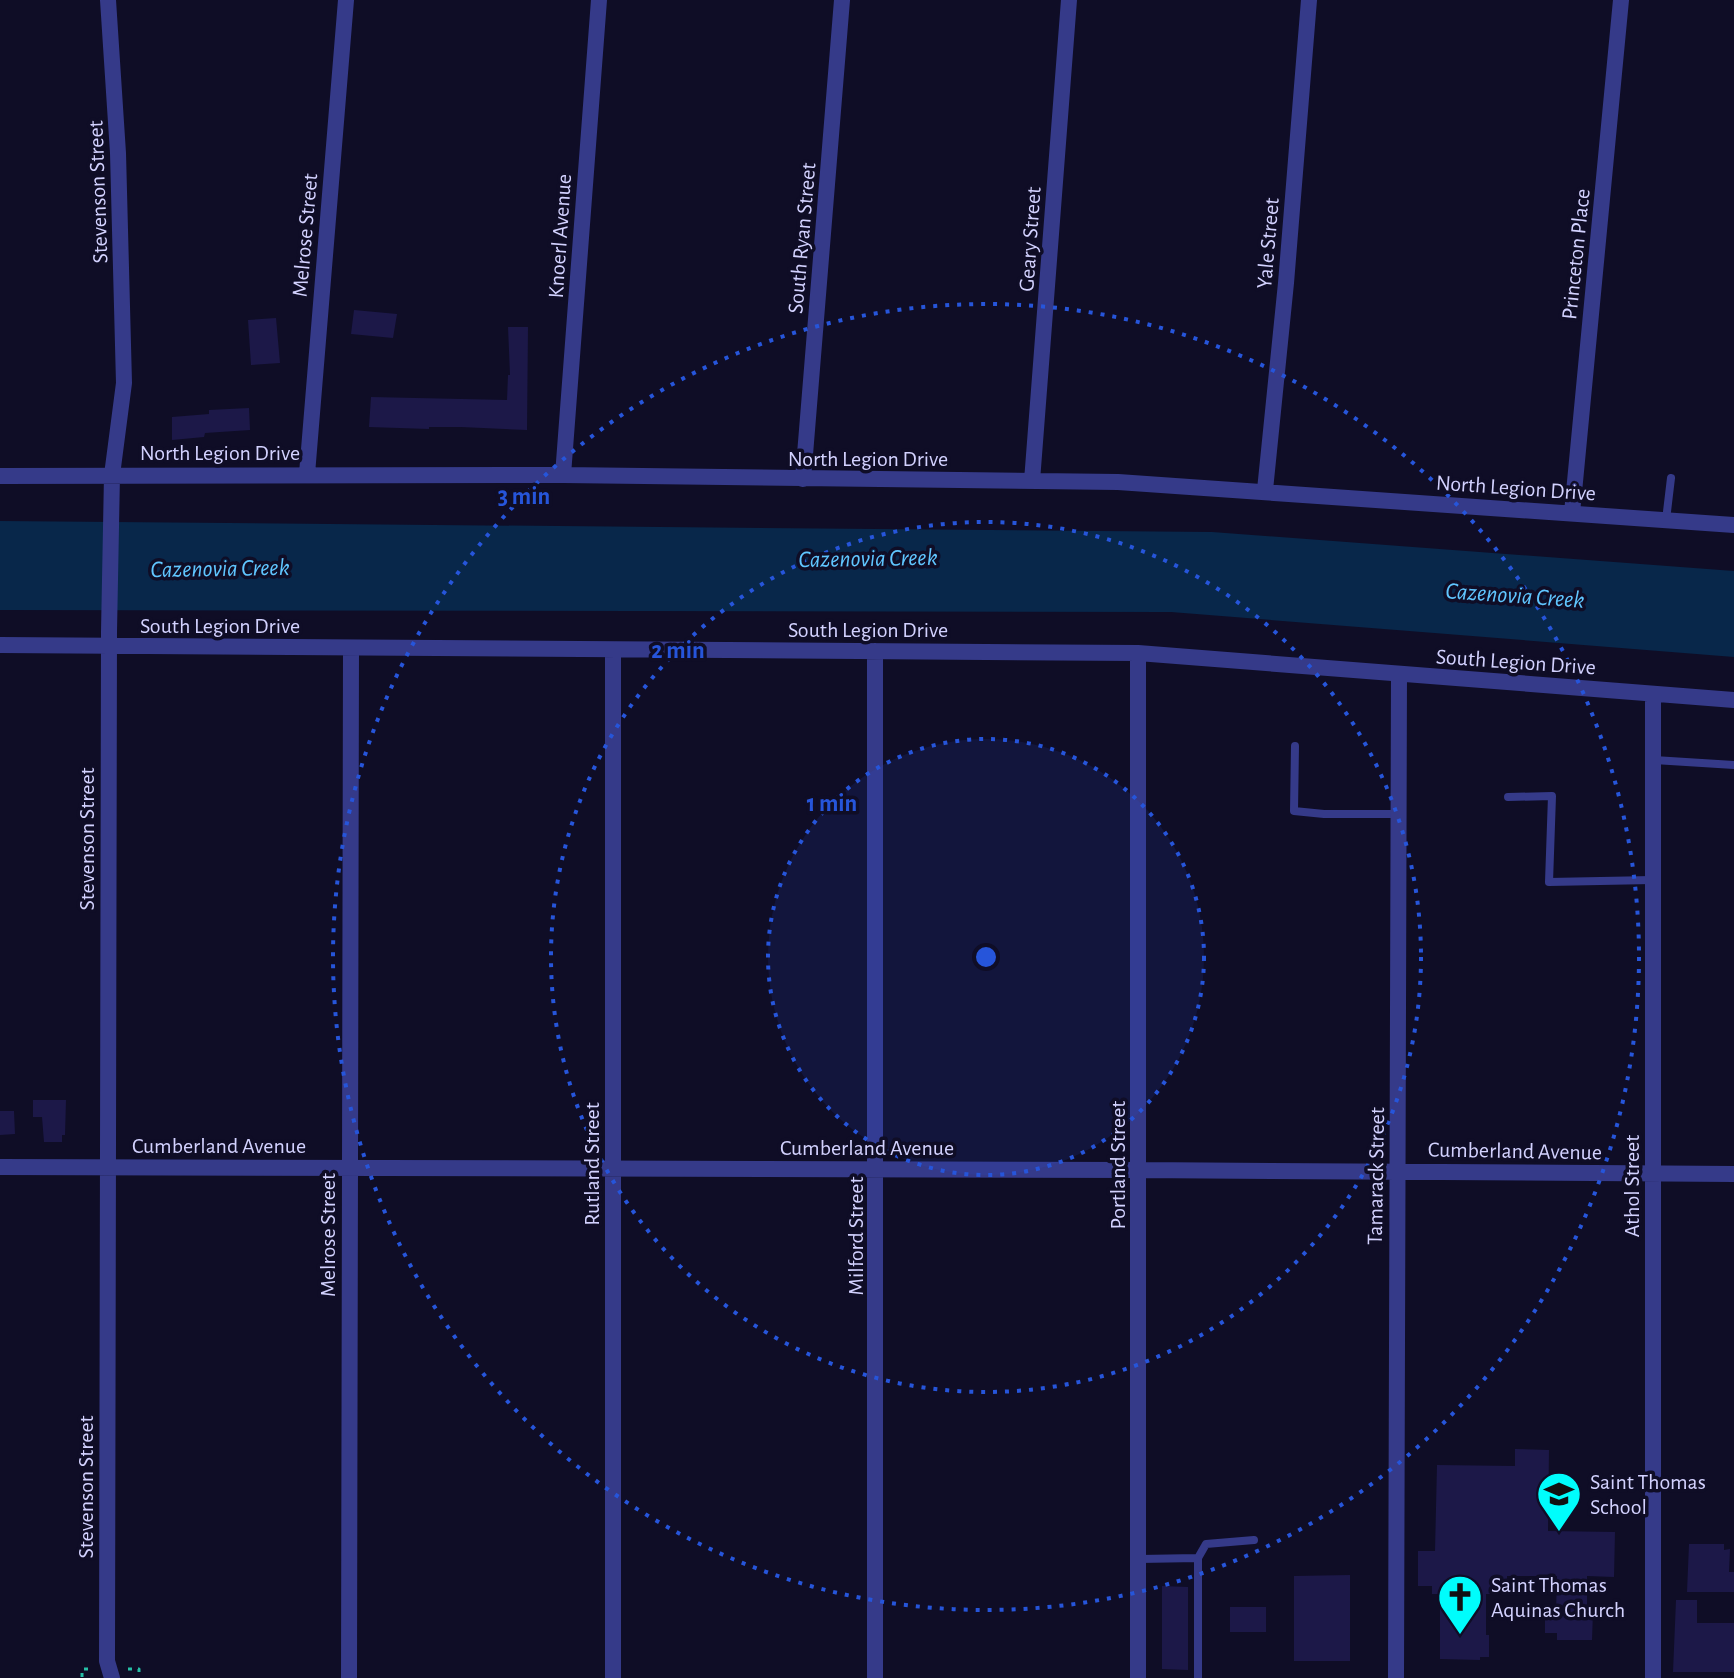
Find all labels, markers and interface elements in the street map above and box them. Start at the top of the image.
street label: Stevenson Street [85,120,111,264]
street label: South Ryan Street [784,162,820,315]
street label: Melrose Street [289,172,321,298]
street label: Knoerl Avenue [545,173,575,299]
street label: Geary Street [1015,186,1045,292]
street label: Princeton Place [1558,188,1594,321]
street label: Yale Street [1253,197,1283,290]
street label: North Legion Drive [140,442,300,464]
street label: North Legion Drive [788,448,948,470]
street label: North Legion Drive [1435,471,1597,505]
text: 3 min [498,485,550,509]
water label: Cazenovia Creek [798,546,938,572]
water label: Cazenovia Creek [150,556,290,582]
water label: Cazenovia Creek [1445,579,1585,613]
street label: South Legion Drive [140,615,300,637]
street label: South Legion Drive [788,619,948,641]
text: 2 min [651,639,705,663]
street label: South Legion Drive [1435,645,1597,679]
street label: Stevenson Street [76,767,98,911]
text: 1 min [807,792,857,816]
centre of rings [972,943,1000,971]
street label: Portland Street [1107,1101,1129,1229]
street label: Rutland Street [581,1102,603,1226]
street label: Tamarack Street [1364,1107,1388,1245]
street label: Cumberland Avenue [132,1135,306,1157]
street label: Athol Street [1621,1135,1643,1237]
street label: Cumberland Avenue [780,1137,954,1159]
street label: Cumberland Avenue [1428,1138,1602,1164]
street label: Melrose Street [317,1173,339,1297]
street label: Milford Street [845,1177,867,1295]
street label: Stevenson Street [75,1415,97,1559]
school or university icon: Saint Thomas School [1535,1470,1583,1533]
place label: Saint Thomas School [1590,1471,1706,1518]
church icon: Saint Thomas Aquinas Church [1436,1573,1484,1636]
place label: Saint Thomas Aquinas Church [1491,1574,1625,1621]

